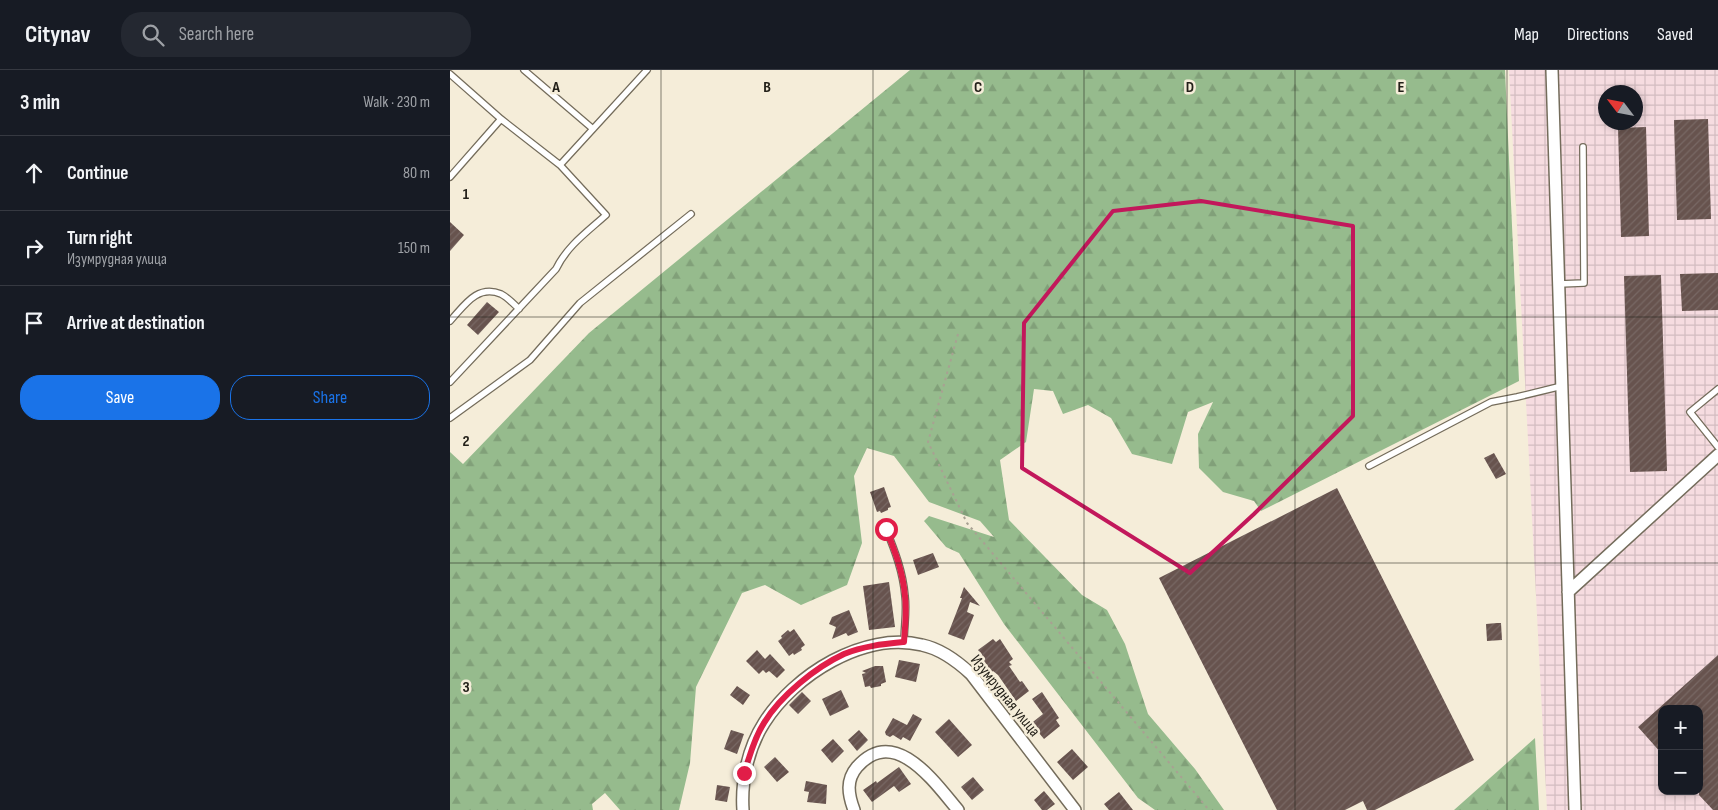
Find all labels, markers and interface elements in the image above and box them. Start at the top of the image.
search box [121,12,471,57]
text: Citynav [25,20,91,49]
icon: search [139,21,167,49]
text: Search here [179,23,254,46]
text: Map [1514,24,1539,45]
text: Directions [1567,24,1629,45]
text: Saved [1657,24,1693,45]
text: A [551,78,560,97]
text: B [763,78,771,97]
text: C [974,78,982,97]
text: D [1186,78,1194,97]
text: E [1398,78,1405,97]
north arrow [1598,85,1643,130]
text: 3 min [20,90,60,115]
text: Walk · 230 m [363,93,430,112]
icon: ahead [20,159,48,187]
text: Continue [67,162,128,185]
text: 80 m [403,164,430,183]
text: 1 [463,185,470,204]
text: Turn right [67,227,132,250]
icon: right [20,234,48,262]
text: 150 m [398,239,430,258]
text: Изумрудная улица [67,250,167,269]
icon: arrive [20,309,48,337]
text: Arrive at destination [67,312,205,335]
button: Save [20,375,220,420]
button: Share [230,375,430,420]
text: 2 [462,432,470,451]
route start [875,518,898,541]
street label: Изумрудная улица [966,651,1044,741]
text: 3 [462,678,470,697]
map controls [1658,705,1703,795]
button: + [1658,705,1703,750]
button: − [1658,750,1703,795]
route end [733,762,756,785]

